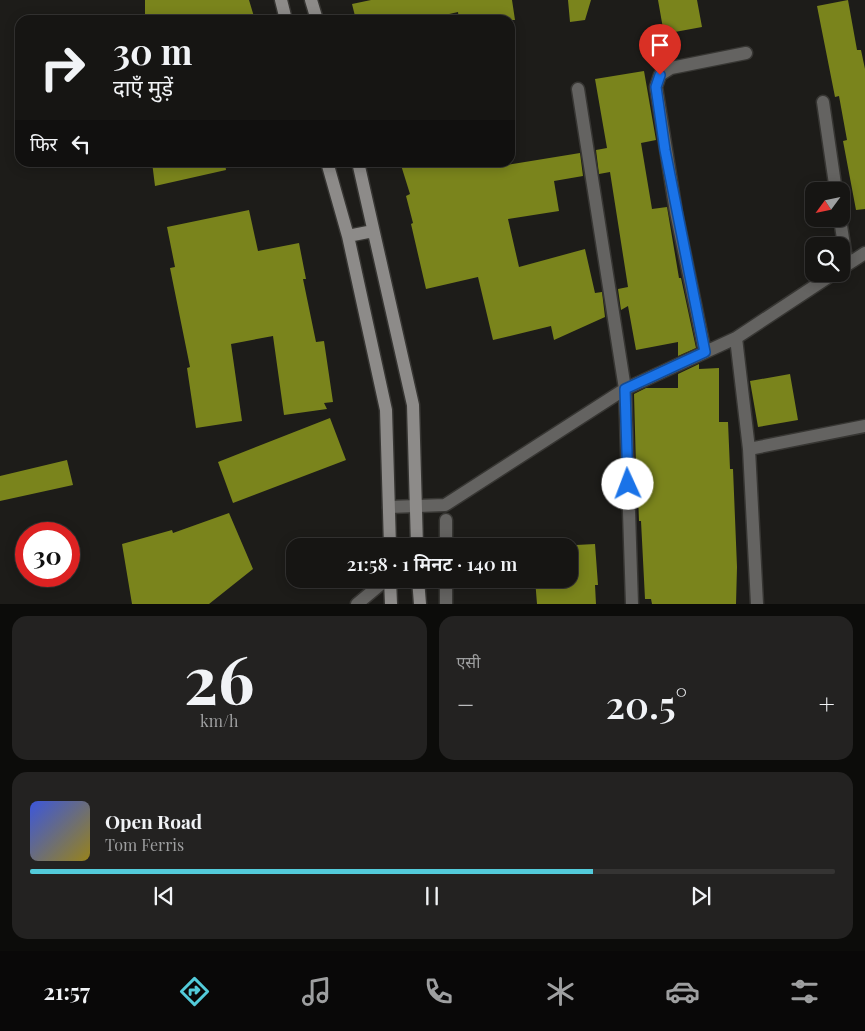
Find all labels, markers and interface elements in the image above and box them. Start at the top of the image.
pin [639,24,681,75]
text: 30 m [113,27,193,74]
icon: arrive [646,31,674,59]
icon: right [30,35,95,100]
text: दाएँ मुड़ें [113,72,173,102]
text: फिर [30,130,57,156]
icon: left [67,130,95,158]
north arrow [805,182,850,228]
map controls [805,182,850,282]
button: search [805,237,850,282]
position arrow [601,457,653,509]
speed limit sign: 30 [15,522,80,587]
text: 21:58 · 1 मिनट · 140 m [347,550,517,576]
text: 26 [184,634,254,720]
text: एसी [457,651,480,672]
text: 20.5° [606,678,687,729]
text: − [457,685,475,722]
text: + [819,685,835,722]
text: km/h [200,710,238,731]
text: Open Road [105,808,202,834]
text: Tom Ferris [105,834,184,855]
icon: previous [150,882,178,910]
icon: pause [418,882,446,910]
icon: next [687,882,715,910]
icon: directions [177,974,212,1009]
icon: music [299,974,334,1009]
icon: phone [421,974,456,1009]
icon: climate [543,974,578,1009]
icon: car [665,974,700,1009]
icon: filters [787,974,822,1009]
text: 21:57 [43,976,90,1006]

